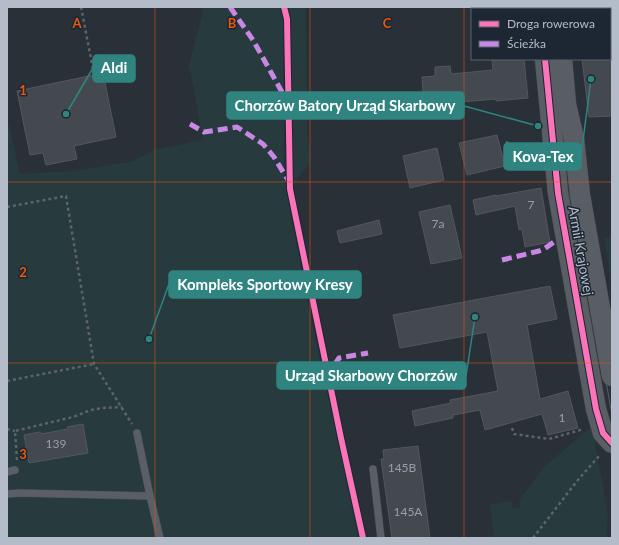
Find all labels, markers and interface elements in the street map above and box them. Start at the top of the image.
legend [471,8,611,60]
text: A [71,15,82,31]
text: B [228,15,237,31]
text: C [383,15,392,31]
text: Droga rowerowa [507,16,595,31]
text: Ścieżka [507,36,546,51]
callout: Aldi [93,55,135,82]
text: Aldi [100,58,127,76]
text: 1 [19,82,27,98]
callout: Chorzów Batory Urząd Skarbowy [227,92,464,119]
text: Chorzów Batory Urząd Skarbowy [235,96,456,114]
callout: Kova-Tex [504,143,581,170]
text: Kova-Tex [512,147,574,165]
house number: 7 [528,197,535,212]
street label: Armii Krajowej [565,205,598,297]
house number: 7a [432,216,444,231]
text: 2 [19,264,27,280]
callout: Kompleks Sportowy Kresy [169,271,361,298]
text: Kompleks Sportowy Kresy [177,275,353,293]
callout: Urząd Skarbowy Chorzów [277,362,466,389]
text: Urząd Skarbowy Chorzów [285,366,457,384]
house number: 1 [559,410,566,425]
house number: 139 [46,436,66,451]
text: 3 [19,446,27,462]
house number: 145B [388,460,417,475]
house number: 145A [393,504,423,519]

